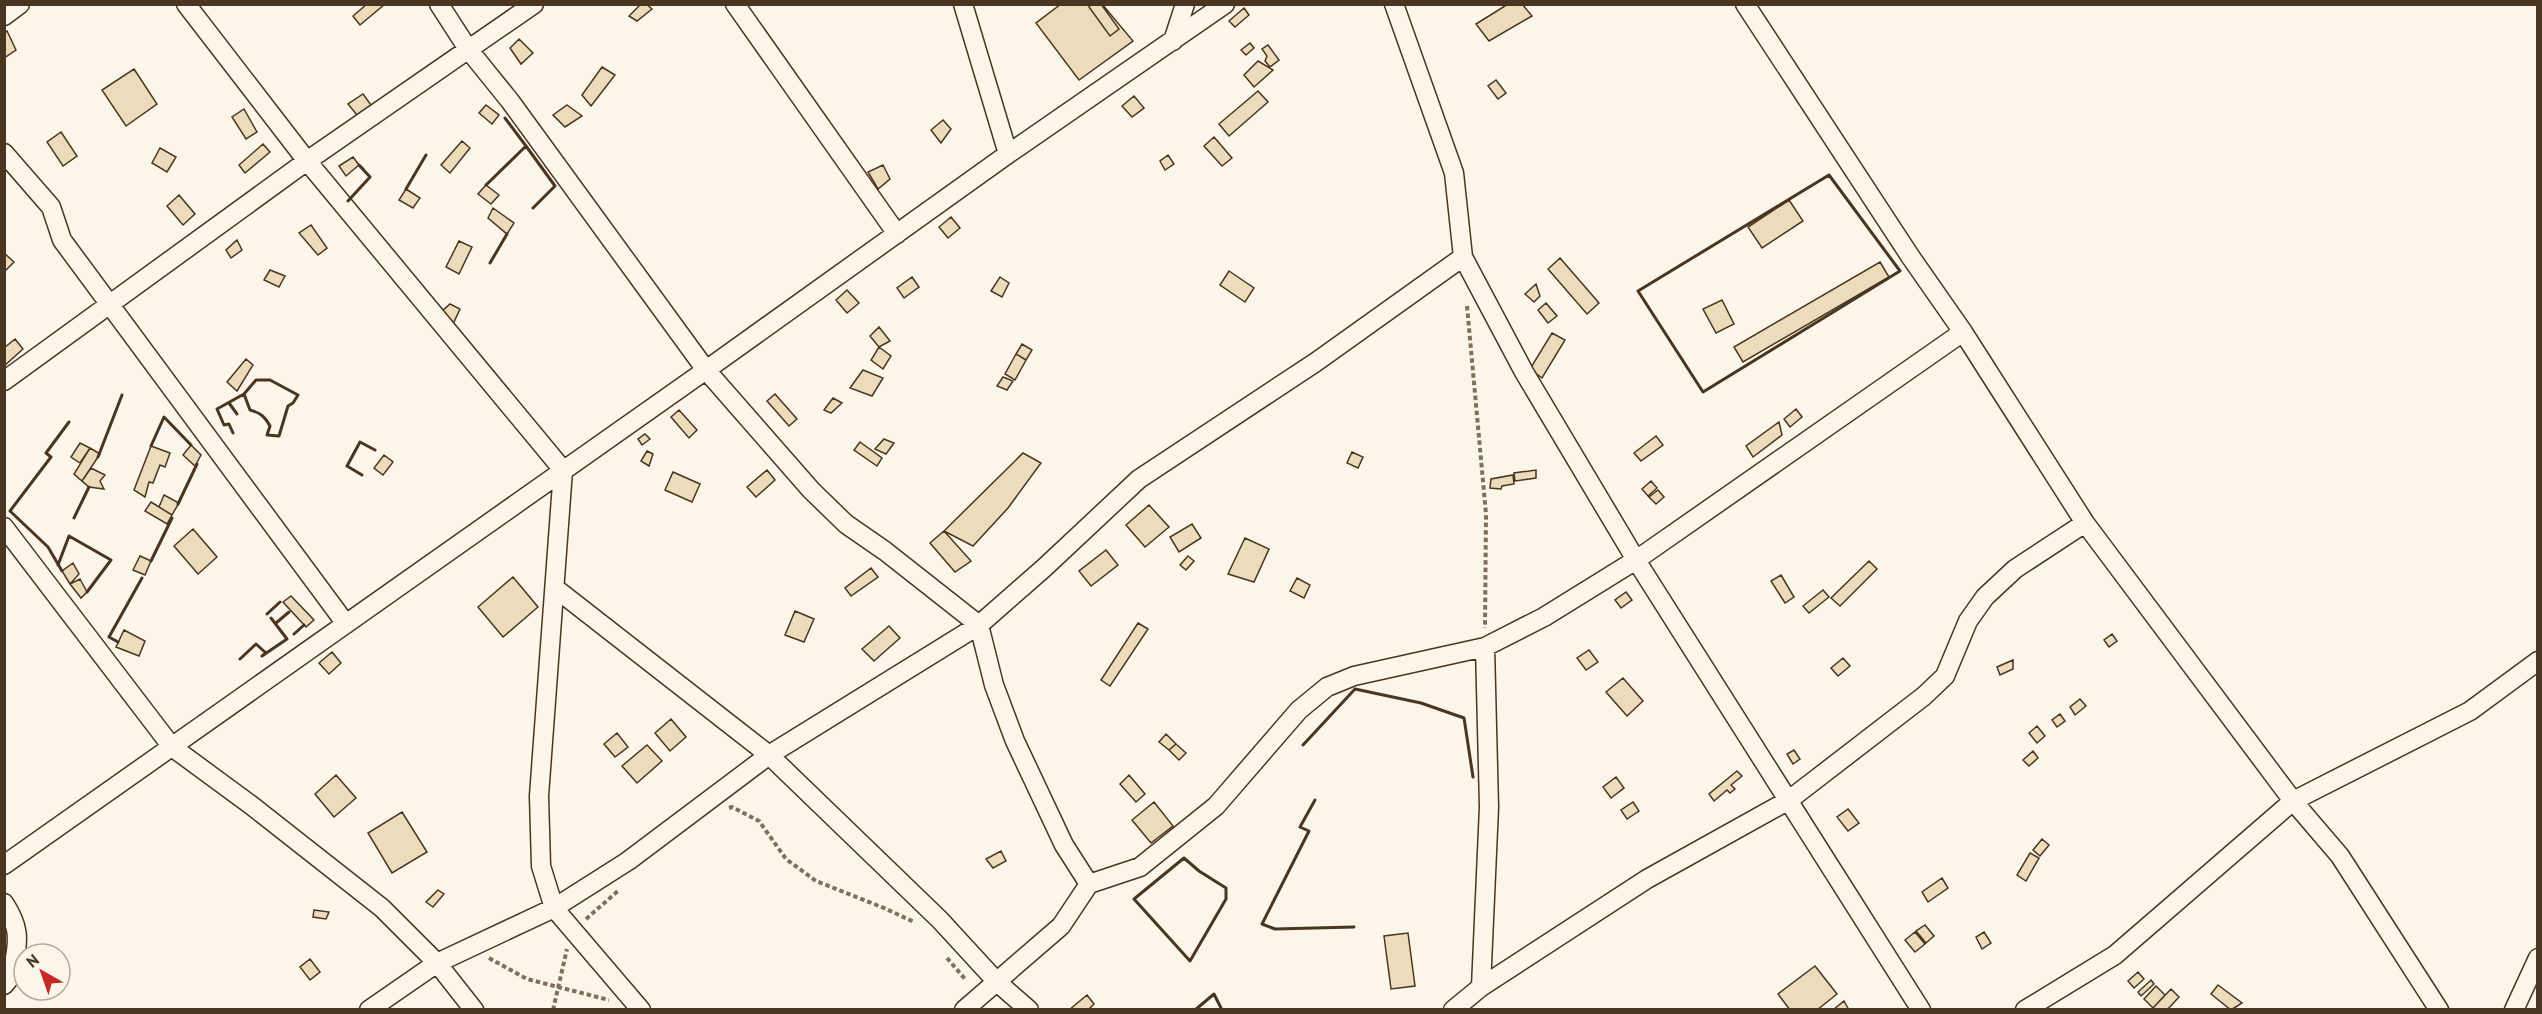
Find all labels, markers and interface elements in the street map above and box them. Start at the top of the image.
north arrow [12,942,72,1002]
text: N [22,949,43,972]

